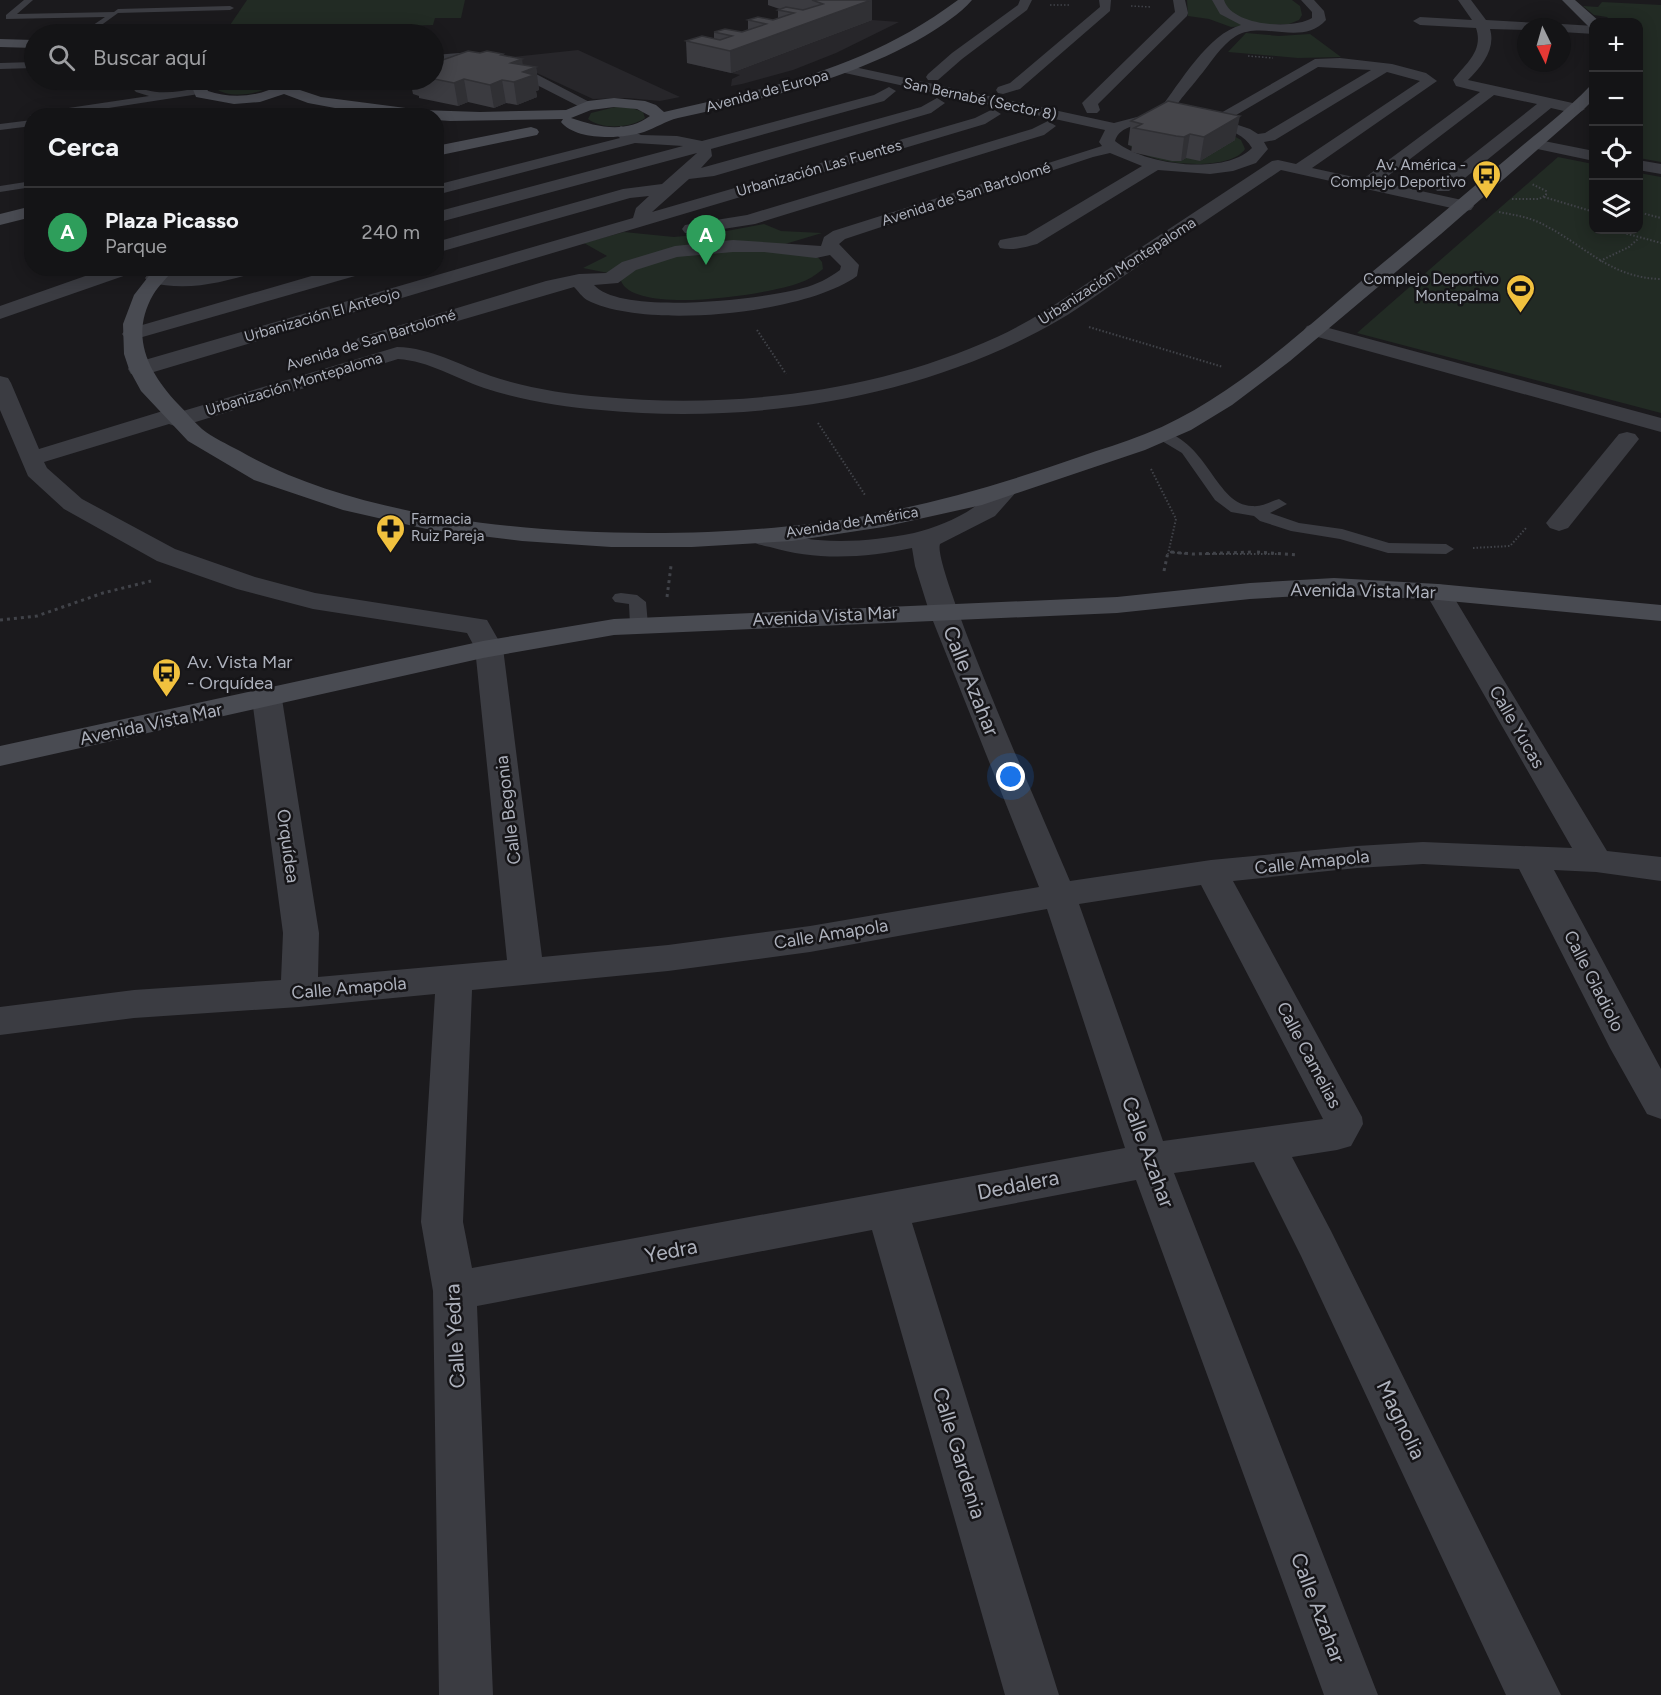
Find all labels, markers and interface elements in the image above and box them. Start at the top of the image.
north arrow [1517,18,1571,72]
map controls [1589,18,1643,234]
button: + [1589,18,1643,72]
search box [24,24,444,90]
icon: search [45,41,78,74]
text: Buscar aquí [93,44,206,71]
street label: Avenida de Europa [704,66,830,116]
button: − [1589,72,1643,126]
street label: San Bernabé (Sector 8) [902,74,1058,124]
button: locate [1589,126,1643,180]
text: Cerca [48,131,119,163]
street label: Urbanización Las Fuentes [734,136,904,200]
place label: Av. América - Complejo Deportivo [1330,156,1466,191]
street label: Avenida de San Bartolomé [879,158,1053,230]
bus stop icon: Av. América - Complejo Deportivo [1471,158,1503,200]
button: layers [1589,180,1643,234]
text: Plaza Picasso [105,207,239,234]
street label: Urbanización Montepaloma [1035,213,1199,329]
pin: A [686,216,726,265]
text: A [60,220,75,244]
text: 240 m [362,220,420,244]
text: Parque [105,234,167,258]
place label: Complejo Deportivo Montepalma [1363,270,1499,305]
sports icon: Complejo Deportivo Montepalma [1504,272,1536,314]
street label: Urbanización El Anteojo [242,284,402,346]
street label: Avenida de San Bartolomé [284,306,458,374]
street label: Urbanización Montepaloma [203,349,385,419]
street label: Avenida de América [784,503,920,541]
place label: Farmacia Ruiz Pareja [411,510,484,545]
pharmacy icon: Farmacia Ruiz Pareja [374,512,406,554]
street label: Avenida Vista Mar [1290,579,1436,603]
street label: Avenida Vista Mar [752,601,898,631]
street label: Calle Azahar [938,622,1005,740]
place label: Av. Vista Mar - Orquídea [187,651,292,694]
bus stop icon: Av. Vista Mar - Orquídea [150,656,182,698]
street label: Calle Yucas [1484,682,1550,772]
street label: Avenida Vista Mar [78,698,224,750]
street label: Calle Begonia [490,754,526,866]
your location [996,762,1025,791]
street label: Orquídea [272,808,304,884]
street label: Calle Amapola [1254,845,1370,879]
street label: Calle Amapola [772,914,890,954]
street label: Calle Gladiolo [1559,927,1629,1035]
street label: Calle Amapola [291,972,407,1004]
street label: Calle Camelias [1272,998,1346,1112]
street label: Calle Azahar [1117,1093,1180,1211]
street label: Dedalera [975,1164,1061,1205]
street label: Yedra [642,1233,699,1268]
street label: Calle Yedra [439,1283,470,1389]
street label: Magnolia [1372,1376,1431,1463]
street label: Calle Gardenia [928,1384,991,1522]
street label: Calle Azahar [1286,1549,1351,1667]

